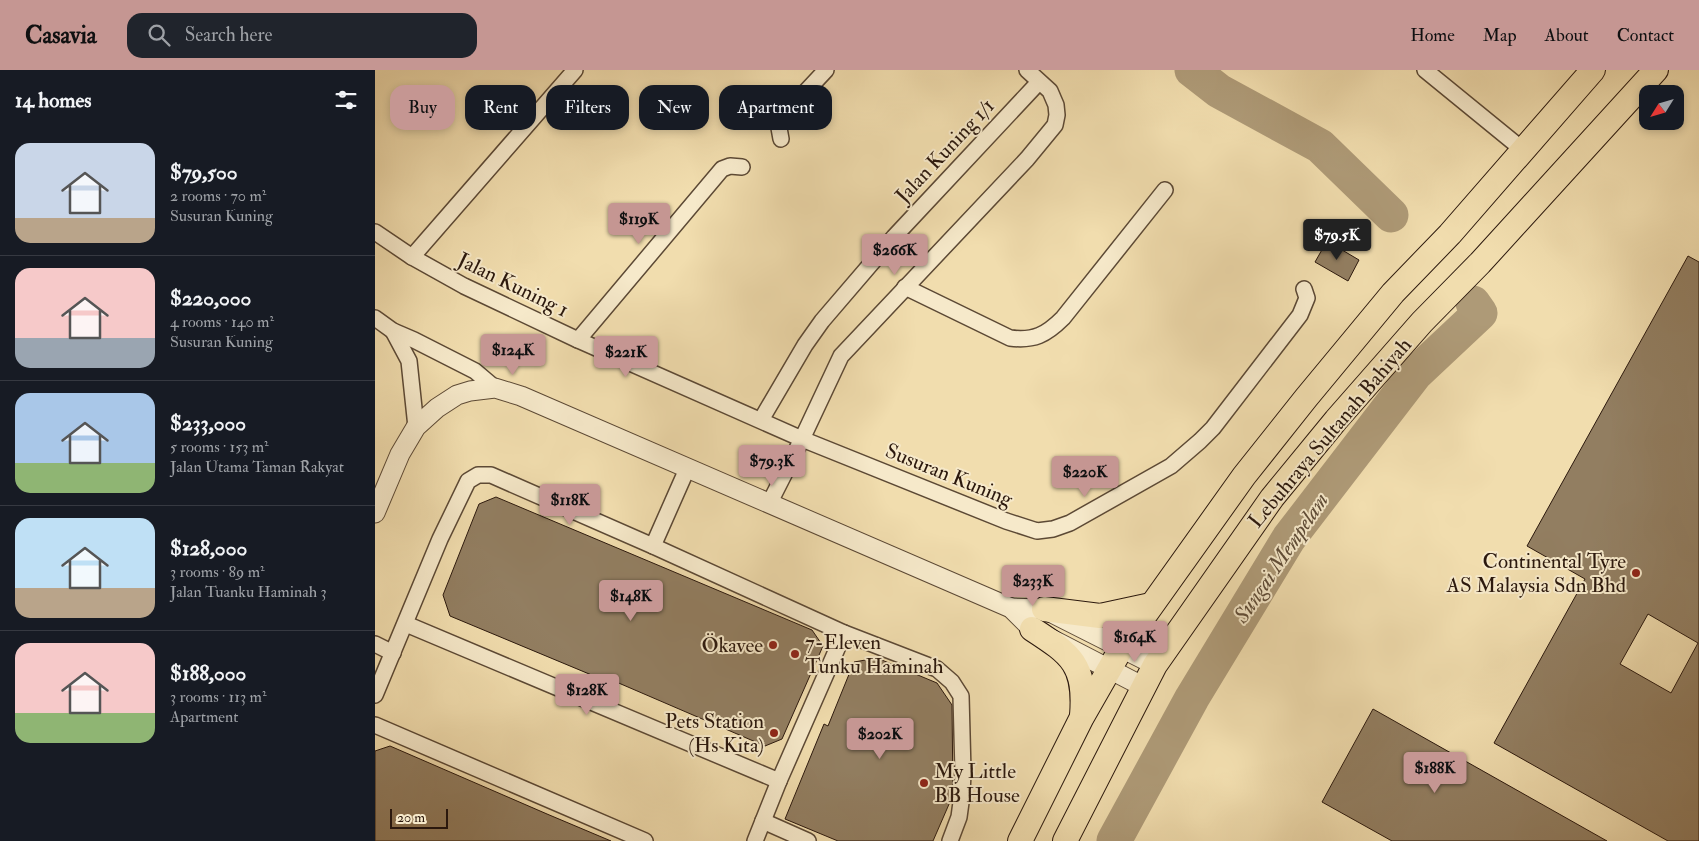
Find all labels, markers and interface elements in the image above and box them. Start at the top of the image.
search box [127,13,477,58]
text: Casavia [25,20,97,51]
icon: search [145,21,173,49]
text: Search here [185,23,273,47]
text: Home [1410,24,1455,47]
text: Map [1483,24,1517,47]
text: About [1545,24,1589,47]
text: Contact [1617,24,1674,47]
chip: Buy [390,85,455,130]
chip: Rent [465,85,536,130]
chip: Filters [546,85,629,130]
chip: New [639,85,709,130]
chip: Apartment [719,85,832,130]
north arrow [1639,85,1684,130]
map controls [1639,85,1684,130]
icon: filters [332,86,360,114]
text: 14 homes [15,87,92,114]
street label: Jalan Kuning 1/1 [889,93,1000,210]
text: $79,500 [170,159,238,186]
icon: home [55,163,115,223]
text: 2 rooms · 70 m² [170,186,266,206]
pin: $119K [604,202,674,245]
text: Susuran Kuning [170,206,273,226]
text: $119K [619,209,659,229]
pin: $79.5K [1296,218,1378,261]
text: $79.5K [1314,225,1360,245]
pin: $266K [860,234,930,276]
text: $266K [873,240,917,260]
street label: Jalan Kuning 1 [452,246,573,324]
text: $220,000 [170,285,251,312]
icon: home [55,288,115,348]
text: 4 rooms · 140 m² [170,312,274,332]
text: Susuran Kuning [170,332,273,352]
street label: Lebuhraya Sultanah Bahiyah [1242,332,1418,534]
pin: $124K [478,334,548,376]
pin: $221K [591,336,661,378]
text: $124K [492,340,534,360]
text: $221K [605,342,647,362]
text: $233,000 [170,410,246,437]
icon: home [55,413,115,473]
text: 5 rooms · 153 m² [170,437,269,457]
street label: Susuran Kuning [881,437,1017,513]
pin: $79.3K [731,444,813,487]
text: $79.3K [749,451,795,471]
pin: $220K [1050,456,1120,498]
text: Jalan Utama Taman Rakyat [170,457,344,477]
text: $220K [1063,462,1107,482]
pin: $118K [535,484,605,526]
water label: Sungai Mempelam [1227,488,1335,629]
text: $118K [550,490,590,510]
text: $128,000 [170,535,247,562]
icon: home [55,538,115,598]
place label: Continental Tyre AS Malaysia Sdn Bhd [1446,548,1627,599]
text: 3 rooms · 89 m² [170,562,265,582]
pin: $233K [998,564,1068,607]
marker: Continental Tyre AS Malaysia Sdn Bhd [1630,567,1642,579]
text: $233K [1013,571,1053,591]
pin: $148K [596,580,666,622]
text: Jalan Tuanku Haminah 3 [170,582,327,602]
text: $148K [610,586,652,606]
pin: $164K [1100,620,1170,663]
text: $164K [1114,627,1156,647]
place label: 7-Eleven Tunku Haminah [805,629,944,680]
place label: Ökavee [701,632,763,659]
marker: Ökavee [767,639,779,651]
marker: 7-Eleven Tunku Haminah [789,648,801,660]
text: $188,000 [170,660,246,687]
icon: home [55,663,115,723]
pin: $128K [552,674,622,716]
text: $128K [566,680,608,700]
text: 3 rooms · 113 m² [170,687,266,707]
text: Apartment [170,707,238,727]
place label: Pets Station (Hs Kita) [665,708,764,759]
pin: $202K [845,718,915,760]
text: $202K [858,724,902,744]
marker: Pets Station (Hs Kita) [768,727,780,739]
pin: $188K [1400,752,1470,794]
place label: My Little BB House [934,758,1020,809]
text: $188K [1415,758,1455,778]
marker: My Little BB House [918,777,930,789]
scale bar [390,806,447,829]
text: 20 m [397,809,425,826]

